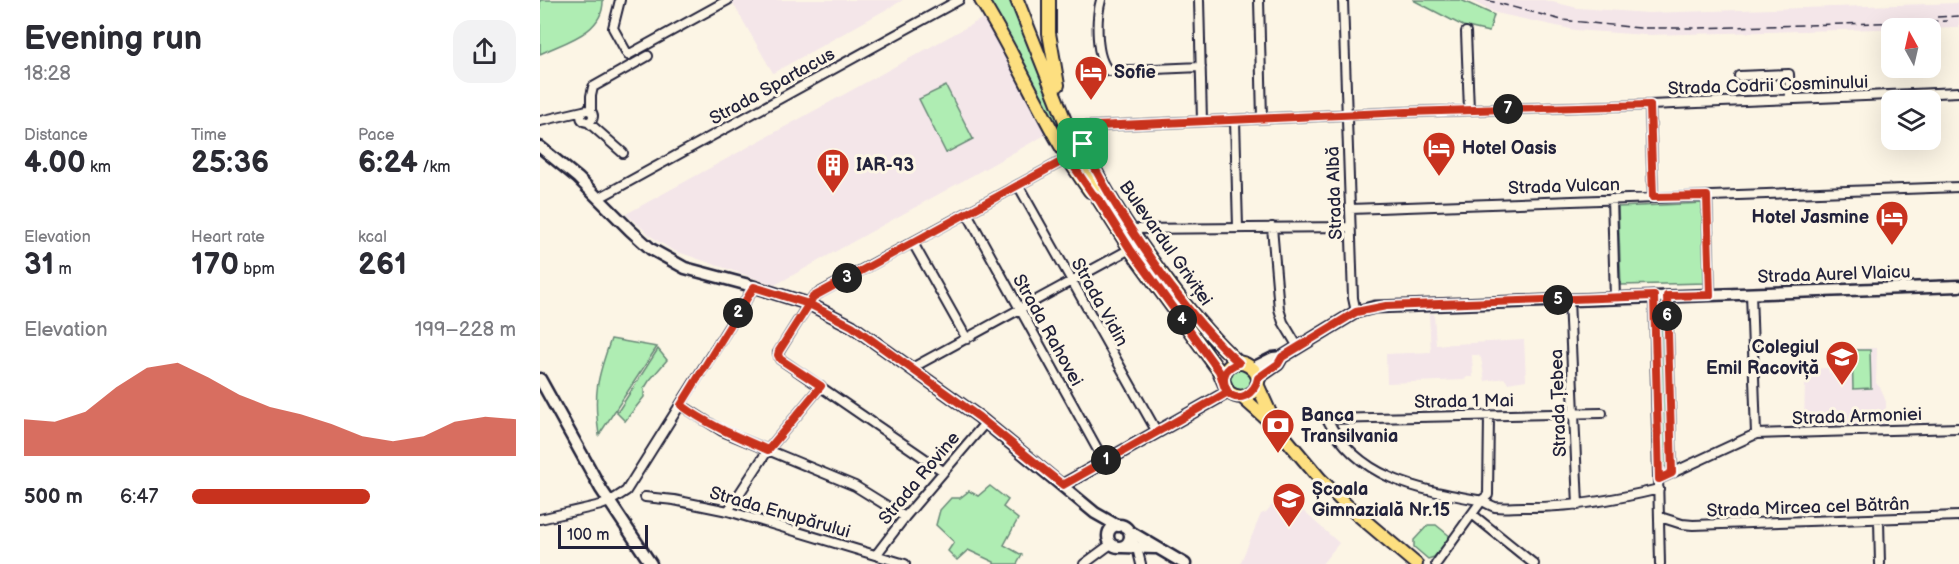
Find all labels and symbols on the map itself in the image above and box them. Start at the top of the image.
north arrow [1881,18,1941,78]
street label: Strada Spartacus [706,43,838,129]
hotel icon: Sofie [1073,54,1109,101]
place label: Sofie [1114,62,1156,83]
street label: Strada Codrii Cosminului [1667,72,1869,99]
pin: 7 [1493,94,1523,124]
pin [1057,118,1108,169]
hotel icon: Hotel Oasis [1421,130,1457,177]
place label: Hotel Oasis [1462,138,1557,159]
street label: Strada Albă [1322,146,1347,240]
building icon: IAR-93 [815,147,851,194]
place label: IAR-93 [856,155,914,176]
street label: Strada Vulcan [1508,174,1620,199]
street label: Bulevardul Griviței [1115,177,1217,310]
hotel icon: Hotel Jasmine [1874,199,1910,246]
place label: Hotel Jasmine [1752,207,1869,228]
street label: Strada Vidin [1067,254,1132,350]
street label: Strada Aurel Vlaicu [1757,261,1911,288]
pin: 3 [832,263,862,293]
street label: Strada Rahovei [1008,271,1087,390]
pin: 5 [1543,285,1573,315]
pin: 2 [723,298,753,328]
pin: 6 [1652,301,1682,331]
pin: 4 [1167,305,1197,335]
place label: Colegiul Emil Racoviță [1706,337,1819,380]
school or university icon: Colegiul Emil Racoviță [1824,339,1860,386]
street label: Strada Țebea [1546,349,1571,457]
street label: Strada 1 Mai [1414,390,1514,413]
street label: Strada Armoniei [1792,404,1922,429]
place label: Banca Transilvania [1301,405,1398,447]
bank icon: Banca Transilvania [1260,407,1296,454]
street label: Strada Rovine [874,427,964,529]
pin: 1 [1091,445,1121,475]
place label: Școala Gimnazială Nr.15 [1312,479,1450,521]
school or university icon: Școala Gimnazială Nr.15 [1271,481,1307,528]
street label: Strada Enupărului [707,482,853,543]
street label: Strada Mircea cel Bătrân [1706,493,1910,522]
scale bar [558,522,648,550]

